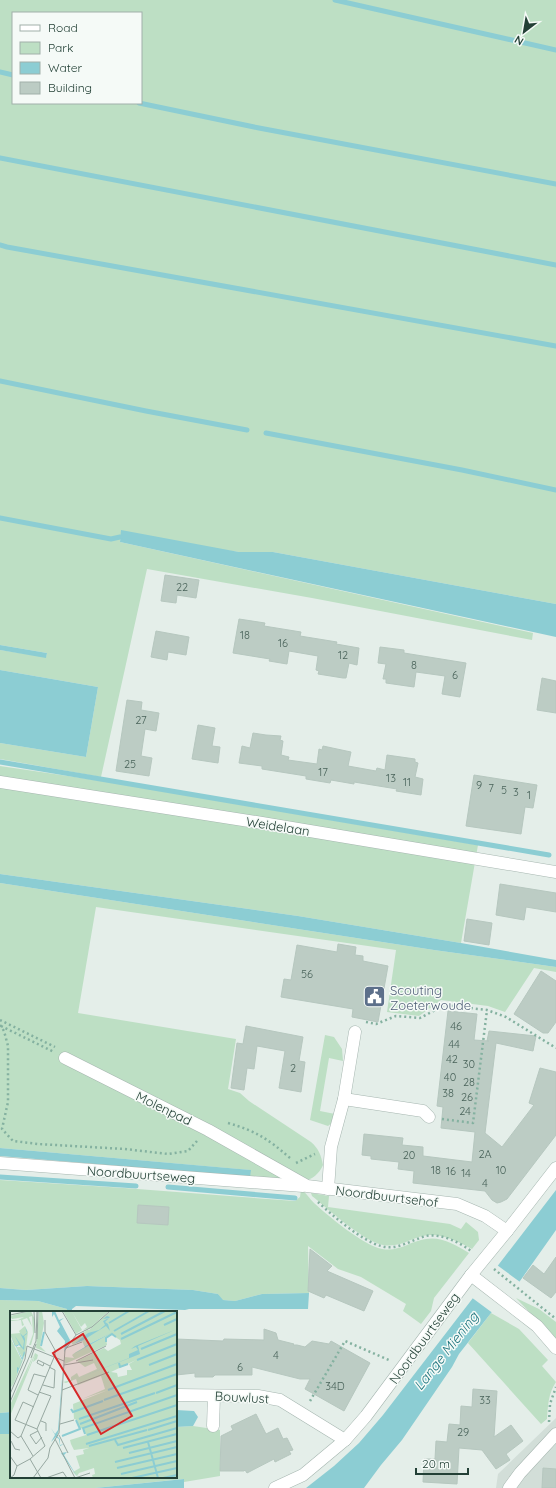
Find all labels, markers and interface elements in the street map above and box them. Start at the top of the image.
legend [12,12,142,104]
north arrow [504,12,544,52]
text: Road [48,20,78,35]
text: N [512,32,526,49]
text: Park [48,40,73,55]
text: Water [48,60,83,75]
text: Building [48,80,92,95]
house number: 22 [176,580,188,594]
house number: 18 [240,628,250,642]
house number: 16 [278,636,288,650]
house number: 12 [338,648,348,662]
house number: 8 [411,658,417,672]
house number: 6 [452,668,458,682]
house number: 27 [135,713,147,727]
house number: 25 [124,757,136,771]
house number: 17 [318,765,328,779]
house number: 13 [386,771,396,785]
house number: 11 [403,775,411,789]
house number: 9 [476,778,482,792]
house number: 7 [488,781,494,795]
house number: 5 [501,783,507,797]
house number: 3 [513,785,519,799]
house number: 1 [527,788,531,802]
street label: Weidelaan [245,813,311,839]
house number: 56 [301,967,313,981]
place label: Scouting Zoeterwoude [390,982,471,1013]
public building icon: Scouting Zoeterwoude [361,984,387,1010]
house number: 46 [450,1019,462,1033]
house number: 44 [448,1037,460,1051]
house number: 42 [446,1052,458,1066]
house number: 30 [463,1057,475,1071]
house number: 2 [290,1061,296,1075]
house number: 40 [444,1070,456,1084]
house number: 28 [463,1075,475,1089]
house number: 38 [442,1086,454,1100]
street label: Molenpad [134,1088,194,1128]
house number: 26 [461,1090,473,1104]
house number: 24 [459,1104,471,1118]
house number: 2A [478,1147,492,1161]
house number: 20 [403,1148,415,1162]
street label: Noordbuurtseweg [86,1162,196,1186]
house number: 18 [431,1163,441,1177]
house number: 10 [496,1163,506,1177]
house number: 16 [446,1164,456,1178]
house number: 14 [461,1166,471,1180]
house number: 4 [482,1176,488,1190]
street label: Noordbuurtsehof [335,1182,440,1210]
street label: Noordbuurtseweg [386,1289,462,1387]
water label: Lange Miening [410,1307,483,1394]
inset map [10,1311,177,1478]
house number: 4 [273,1348,279,1362]
house number: 6 [237,1360,243,1374]
house number: 34D [325,1379,345,1393]
street label: Bouwlust [214,1388,270,1406]
house number: 33 [479,1393,491,1407]
house number: 29 [457,1425,469,1439]
scale bar [416,1450,468,1476]
text: 20 m [422,1456,450,1471]

